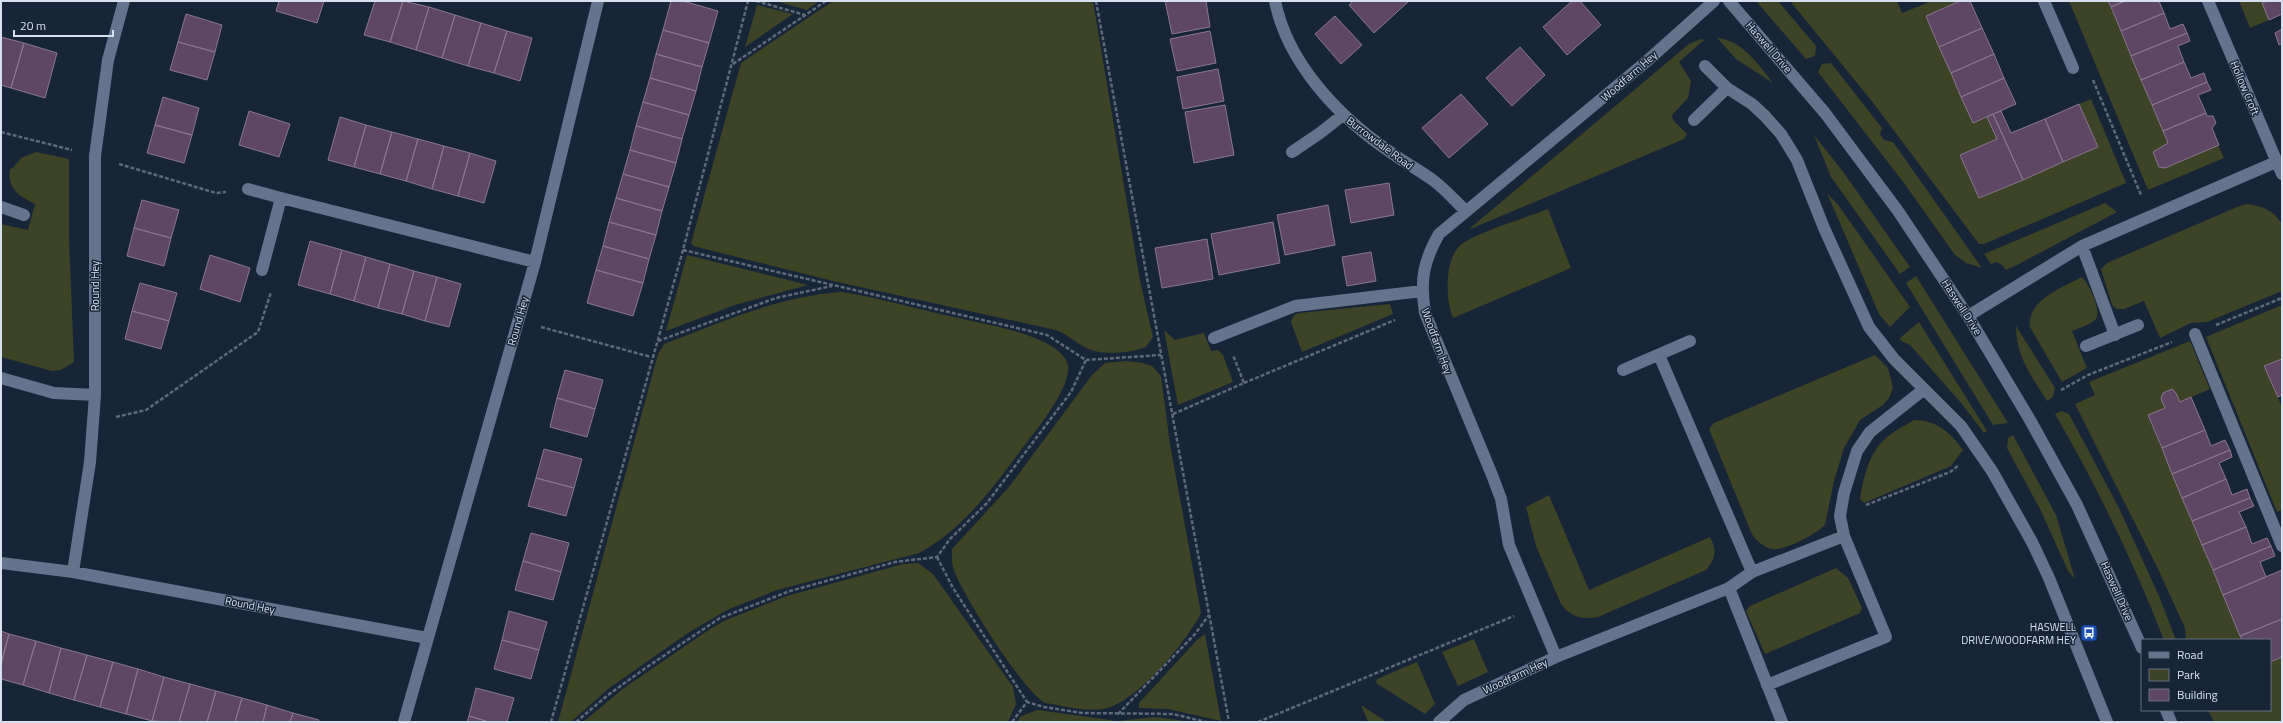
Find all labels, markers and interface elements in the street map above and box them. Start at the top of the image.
scale bar [14,12,113,38]
text: 20 m [20,16,46,35]
street label: Haswell Drive [1742,18,1796,77]
street label: Woodfarm Hey [1597,47,1661,105]
street label: Hollow Croft [2226,58,2264,118]
street label: Burrowdale Road [1343,113,1417,174]
street label: Round Hey [87,260,103,311]
street label: Haswell Drive [1938,276,1986,338]
street label: Round Hey [503,294,533,348]
street label: Woodfarm Hey [1418,306,1457,377]
street label: Haswell Drive [2097,559,2137,624]
street label: Round Hey [224,592,277,618]
place label: HASWELL DRIVE/WOODFARM HEY [1961,619,2077,648]
bus stop icon: HASWELL DRIVE/WOODFARM HEY [2079,623,2099,643]
legend [2141,639,2271,711]
text: Road [2177,645,2203,664]
street label: Woodfarm Hey [1480,654,1551,698]
text: Park [2177,665,2200,684]
text: Building [2177,685,2218,704]

